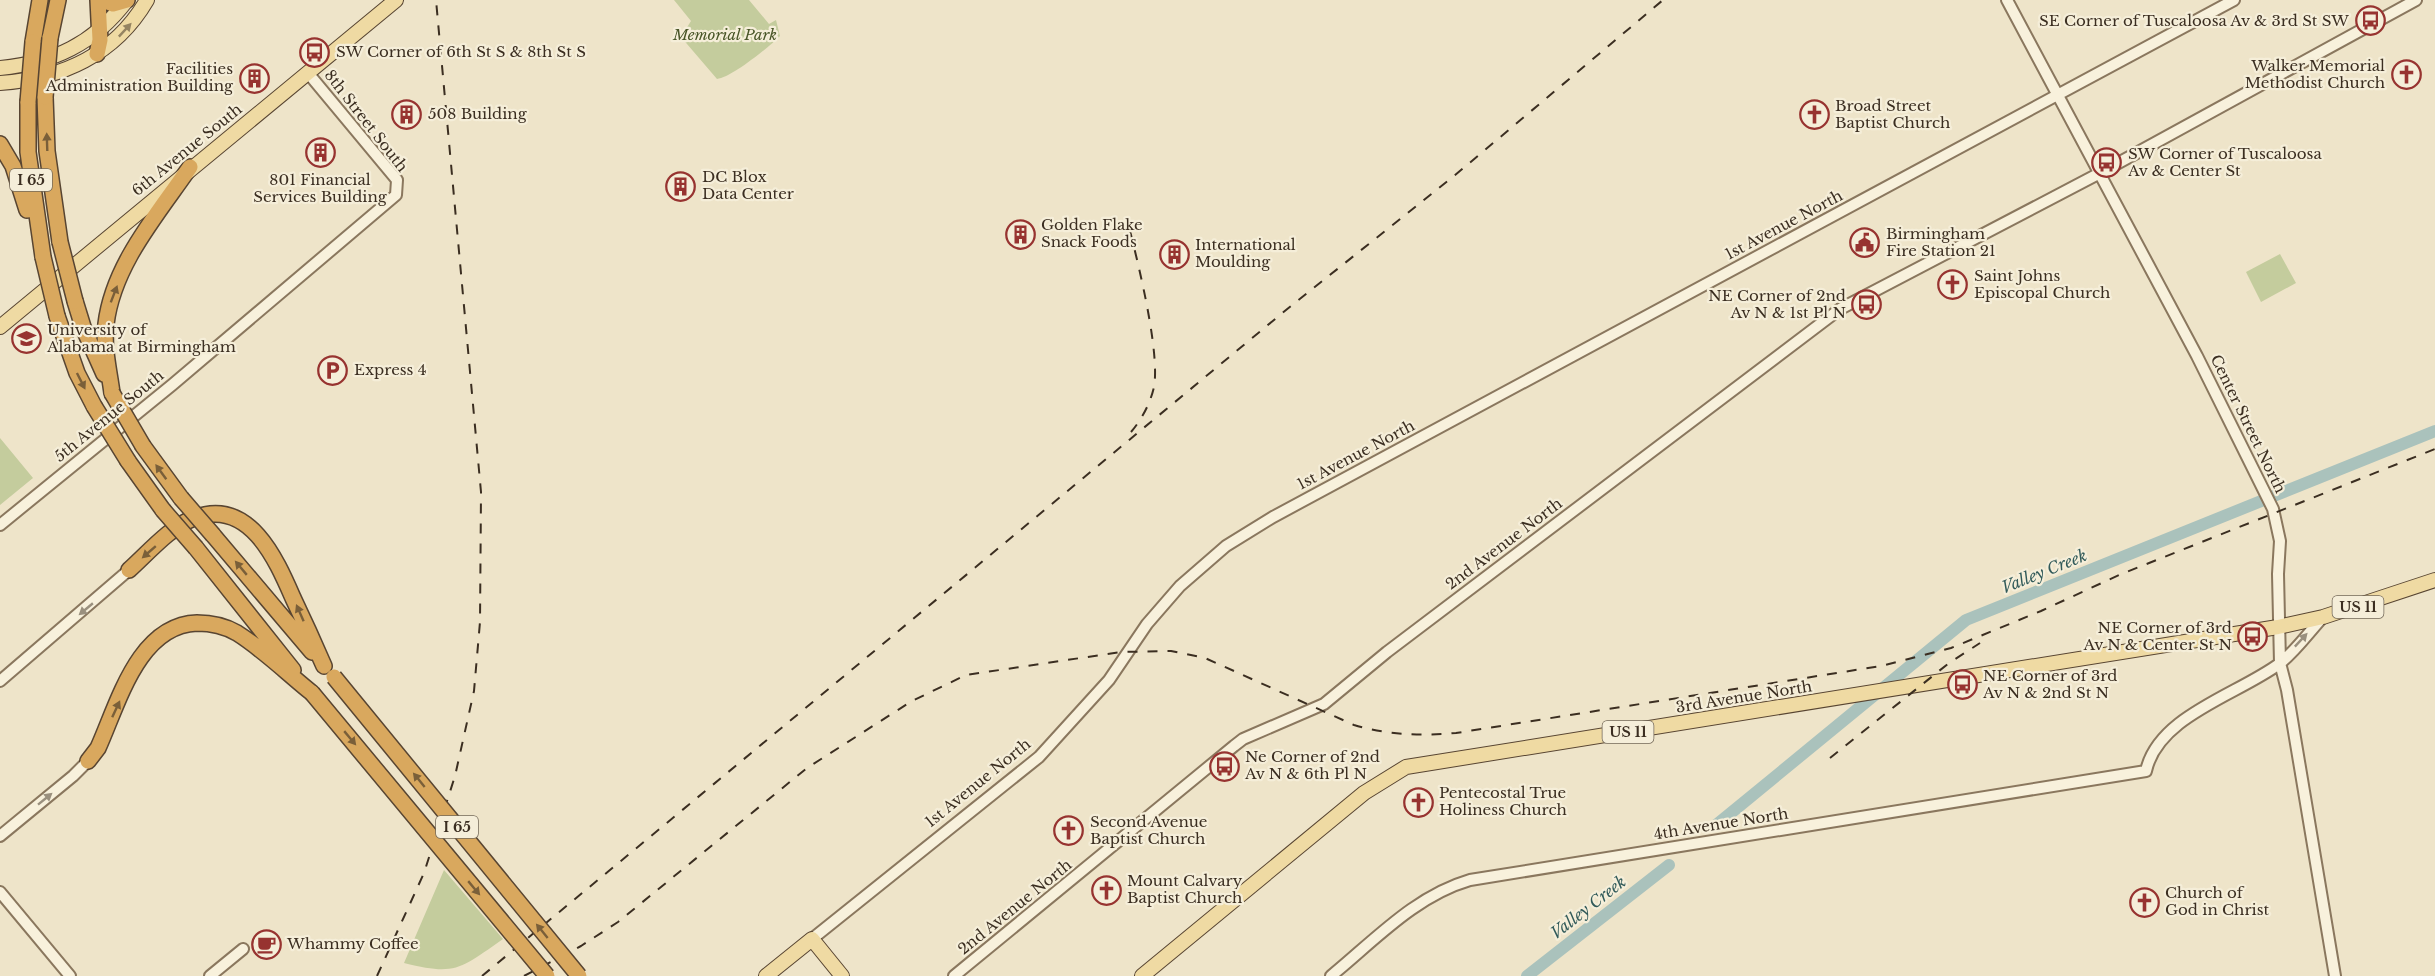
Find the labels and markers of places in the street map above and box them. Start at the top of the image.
bus stop icon: SE Corner of Tuscaloosa Av & 3rd St SW [2354,5,2386,37]
place label: SE Corner of Tuscaloosa Av & 3rd St SW [2039,11,2349,30]
bus stop icon: SW Corner of 6th St S & 8th St S [299,36,331,68]
place label: SW Corner of 6th St S & 8th St S [336,42,586,61]
place label: Walker Memorial Methodist Church [2245,56,2385,92]
place label: Facilities Administration Building [45,59,234,95]
church icon: Walker Memorial Methodist Church [2390,59,2422,91]
building icon: Facilities Administration Building [238,62,270,94]
place label: Broad Street Baptist Church [1835,96,1950,132]
building icon: 508 Building [391,98,423,130]
church icon: Broad Street Baptist Church [1798,99,1830,131]
place label: 508 Building [428,104,528,123]
building icon: 801 Financial Services Building [304,137,336,169]
place label: SW Corner of Tuscaloosa Av & Center St [2127,144,2322,180]
bus stop icon: SW Corner of Tuscaloosa Av & Center St [2091,147,2123,179]
place label: DC Blox Data Center [702,167,795,203]
place label: 801 Financial Services Building [253,170,388,206]
building icon: DC Blox Data Center [665,170,697,202]
place label: Golden Flake Snack Foods [1041,215,1143,251]
building icon: Golden Flake Snack Foods [1004,218,1036,250]
place label: Birmingham Fire Station 21 [1886,224,1996,260]
public building icon: Birmingham Fire Station 21 [1849,227,1881,259]
place label: International Moulding [1195,235,1296,271]
building icon: International Moulding [1158,238,1190,270]
place label: Saint Johns Episcopal Church [1974,266,2110,302]
church icon: Saint Johns Episcopal Church [1937,269,1969,301]
place label: NE Corner of 2nd Av N & 1st Pl N [1708,286,1846,322]
bus stop icon: NE Corner of 2nd Av N & 1st Pl N [1851,289,1883,321]
place label: University of Alabama at Birmingham [46,320,236,356]
school or university icon: University of Alabama at Birmingham [10,323,42,355]
parking icon: Express 4 [317,354,349,386]
place label: Express 4 [354,360,427,379]
place label: NE Corner of 3rd Av N & Center St N [2083,618,2232,654]
bus stop icon: NE Corner of 3rd Av N & Center St N [2237,621,2269,653]
place label: NE Corner of 3rd Av N & 2nd St N [1982,666,2117,702]
bus stop icon: NE Corner of 3rd Av N & 2nd St N [1946,669,1978,701]
place label: Ne Corner of 2nd Av N & 6th Pl N [1244,747,1380,783]
bus stop icon: Ne Corner of 2nd Av N & 6th Pl N [1208,750,1240,782]
place label: Pentecostal True Holiness Church [1439,783,1567,819]
church icon: Pentecostal True Holiness Church [1402,786,1434,818]
place label: Second Avenue Baptist Church [1090,812,1207,848]
church icon: Second Avenue Baptist Church [1053,815,1085,847]
place label: Mount Calvary Baptist Church [1127,871,1243,907]
church icon: Mount Calvary Baptist Church [1090,874,1122,906]
place label: Church of God in Christ [2165,883,2269,919]
church icon: Church of God in Christ [2128,886,2160,918]
cafe icon: Whammy Coffee [250,928,282,960]
place label: Whammy Coffee [286,934,419,953]

